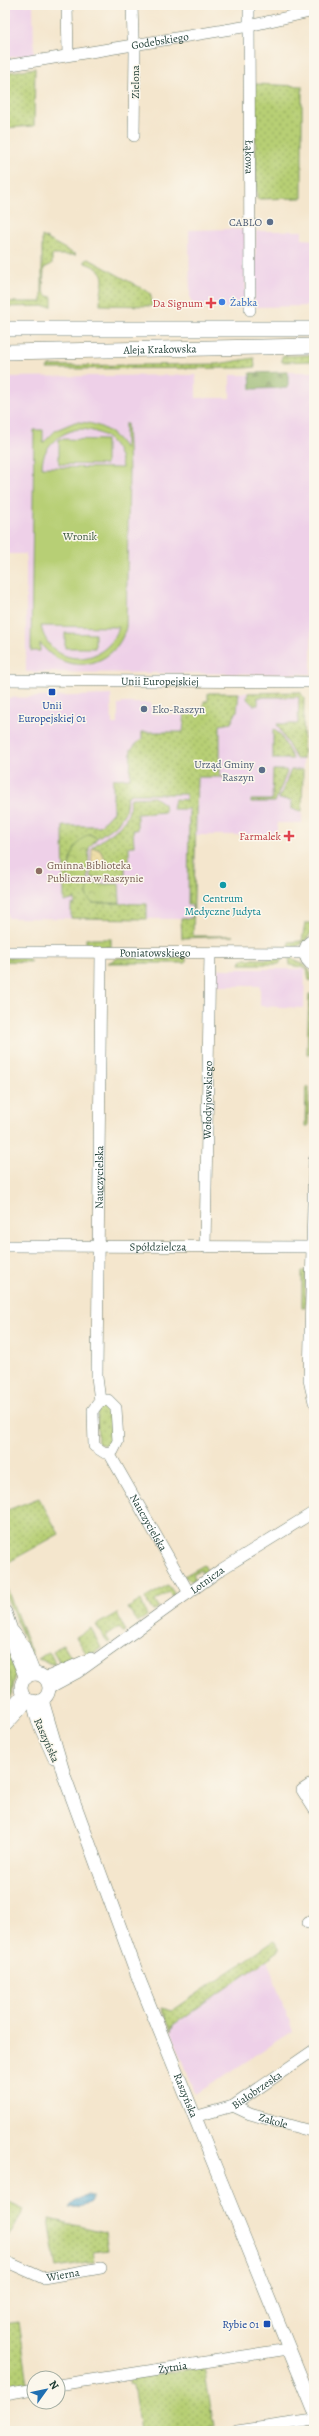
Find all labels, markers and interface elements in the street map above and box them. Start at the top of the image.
street label: Godebskiego [130,29,190,53]
street label: Zielona [128,64,143,99]
street label: Łąkowa [241,140,257,175]
place label: CABLO [229,215,262,230]
marker: CABLO [265,217,275,227]
place label: Żabka [230,295,258,310]
place label: Da Signum [152,296,203,311]
marker: Żabka [217,297,227,307]
marker: Da Signum [206,298,216,308]
street label: Aleja Krakowska [122,341,198,358]
park label: Wronik [62,529,98,544]
street label: Unii Europejskiej [121,674,199,689]
marker: Unii Europejskiej 01 [47,687,57,697]
place label: Unii Europejskiej 01 [18,698,86,726]
place label: Eko-Raszyn [152,702,205,717]
marker: Eko-Raszyn [139,704,149,714]
place label: Urząd Gminy Raszyn [194,757,254,785]
marker: Urząd Gminy Raszyn [257,765,267,775]
place label: Farmalek [239,829,282,844]
marker: Farmalek [284,831,294,841]
place label: Gminna Biblioteka Publiczna w Raszynie [47,858,144,886]
marker: Gminna Biblioteka Publiczna w Raszynie [34,866,44,876]
marker: Centrum Medyczne Judyta [218,880,228,890]
place label: Centrum Medyczne Judyta [185,891,262,919]
street label: Poniatowskiego [120,945,191,961]
street label: Wołodyjowskiego [200,1060,216,1141]
street label: Nauczycielska [92,1145,107,1209]
street label: Spółdzielcza [130,1239,187,1255]
street label: Nauczycielska [126,1491,171,1555]
street label: Lotnicza [187,1562,228,1597]
street label: Raszyńska [30,1716,63,1766]
street label: Białobrzeska [229,2067,285,2113]
street label: Raszyńska [170,2071,202,2121]
street label: Zakole [257,2110,290,2132]
street label: Wierna [45,2265,82,2285]
place label: Rybie 01 [222,2317,259,2332]
marker: Rybie 01 [262,2319,272,2329]
street label: Żytnia [157,2358,189,2377]
north arrow [26,2370,66,2410]
text: N [45,2377,62,2392]

